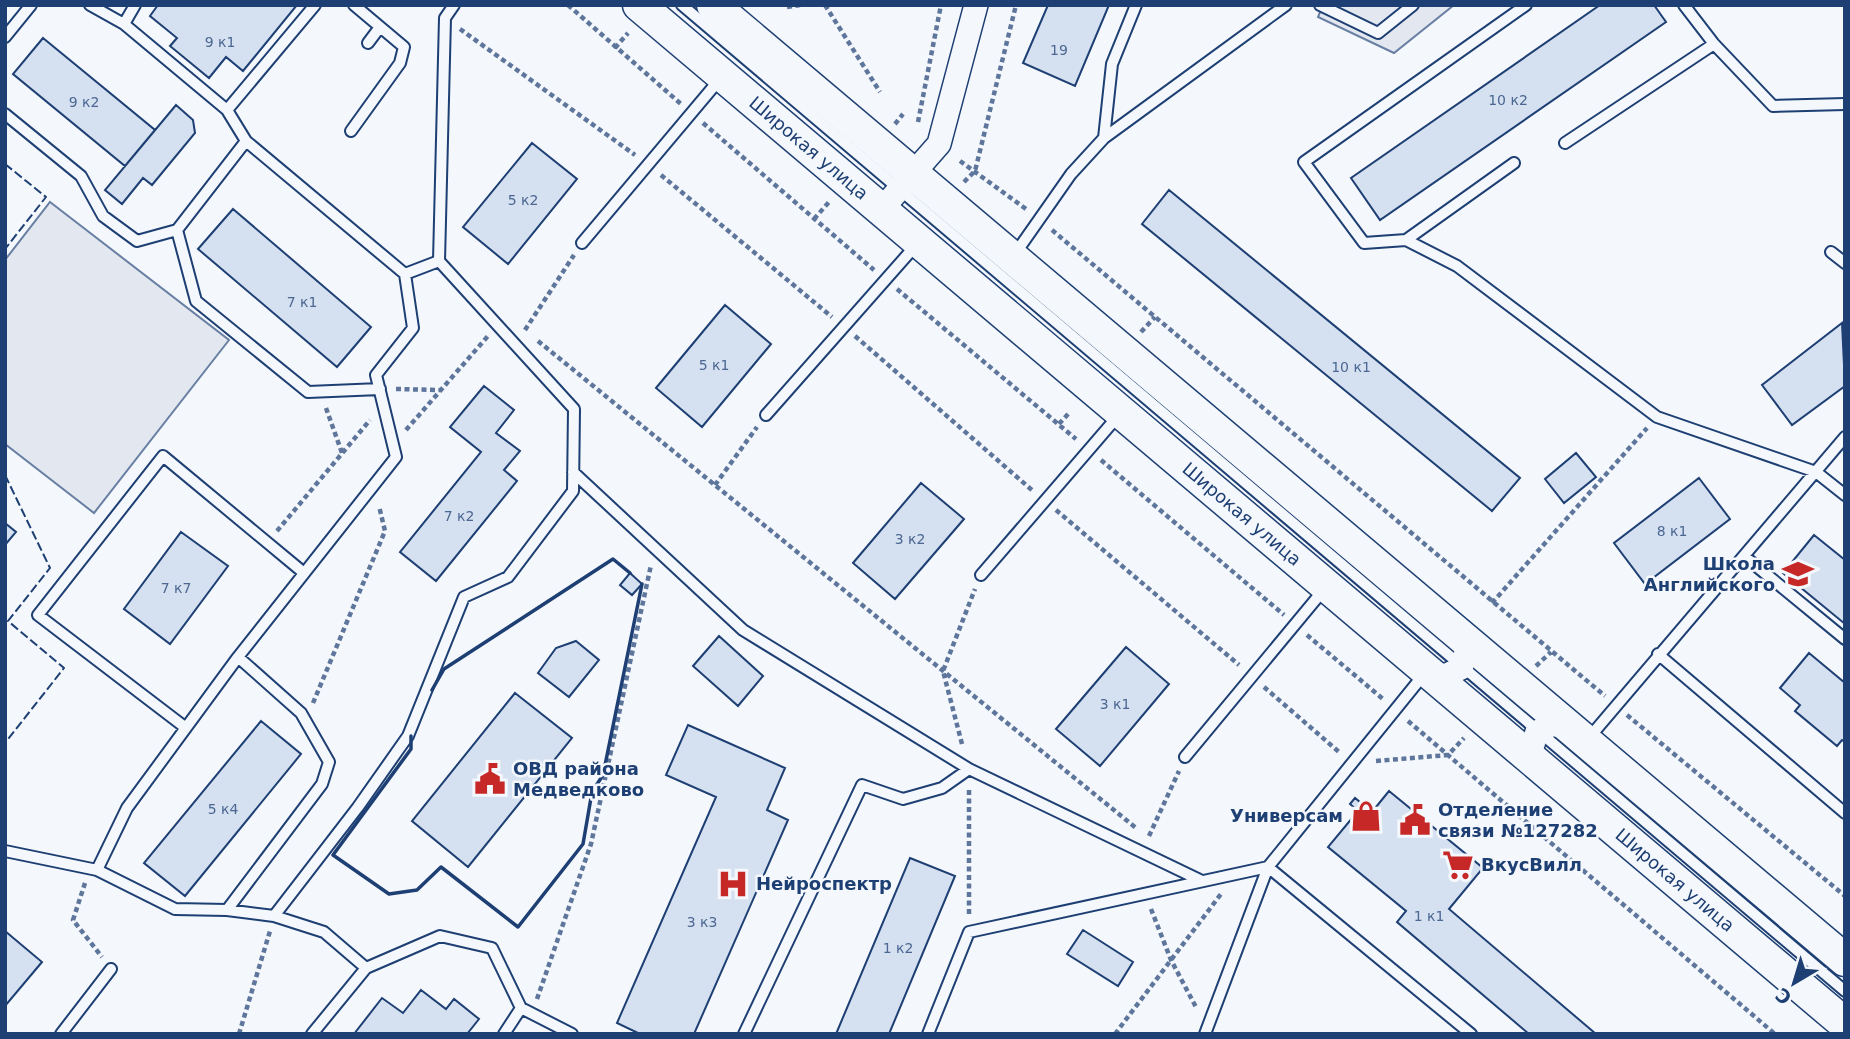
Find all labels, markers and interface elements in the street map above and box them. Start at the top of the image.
house number: 9 к1 [205,34,235,50]
house number: 19 [1050,42,1068,58]
street label: Широкая улица [745,92,873,204]
house number: 10 к2 [1488,92,1528,108]
house number: 9 к2 [69,94,99,110]
house number: 5 к2 [508,192,538,208]
house number: 7 к1 [287,294,317,310]
house number: 5 к1 [699,357,729,373]
house number: 10 к1 [1331,359,1371,375]
street label: Широкая улица [1178,458,1306,570]
house number: 7 к2 [444,508,474,524]
house number: 8 к1 [1657,523,1687,539]
house number: 3 к2 [895,531,925,547]
place label: Школа Английского [1644,553,1775,595]
school or university icon: Школа Английского [1781,557,1815,591]
house number: 7 к7 [161,580,191,596]
house number: 3 к1 [1100,696,1130,712]
place label: ОВД района Медведково [513,758,644,800]
public building icon: ОВД района Медведково [473,762,507,796]
shop icon: Универсам [1349,799,1383,833]
place label: Отделение связи №127282 [1438,799,1598,841]
house number: 5 к4 [208,801,238,817]
public building icon: Отделение связи №127282 [1398,803,1432,837]
place label: Универсам [1230,805,1343,826]
street label: Широкая улица [1611,824,1739,936]
supermarket icon: ВкусВилл [1441,848,1475,882]
place label: ВкусВилл [1481,854,1582,875]
hospital icon: Нейроcпектр [716,867,750,901]
place label: Нейроcпектр [756,873,892,894]
house number: 1 к1 [1414,908,1444,924]
house number: 3 к3 [687,914,717,930]
house number: 1 к2 [883,940,913,956]
north arrow [1759,948,1829,1018]
text: С [1771,983,1796,1009]

